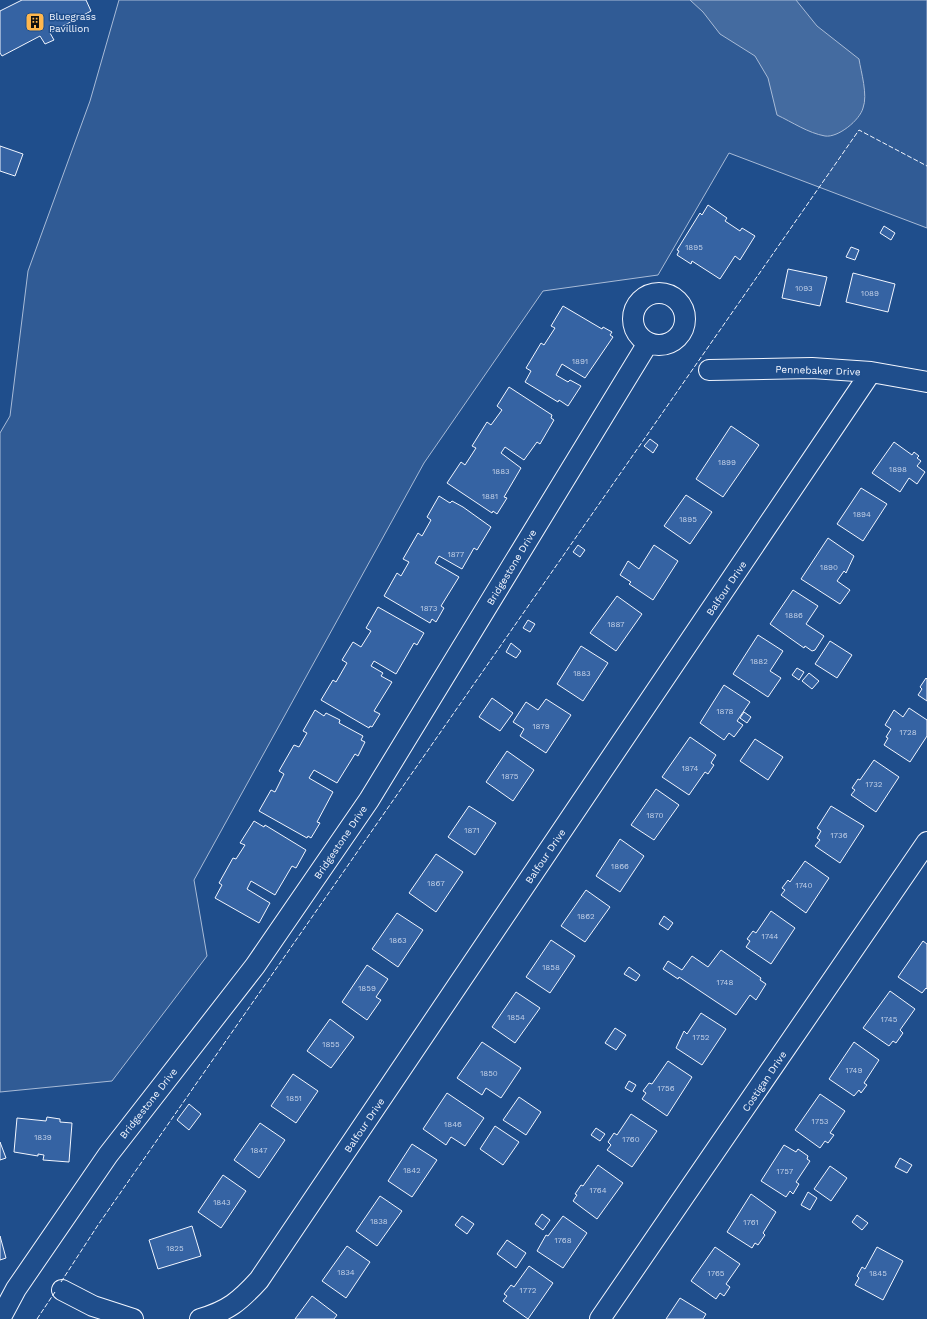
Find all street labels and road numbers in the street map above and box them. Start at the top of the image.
street label: Pennebaker Drive [775,364,861,377]
street label: Bridgestone Drive [484,527,538,607]
street label: Balfour Drive [704,559,749,618]
street label: Bridgestone Drive [312,803,369,881]
street label: Balfour Drive [523,827,568,886]
street label: Costigan Drive [740,1049,789,1114]
street label: Bridgestone Drive [117,1066,179,1141]
street label: Balfour Drive [342,1096,387,1155]

